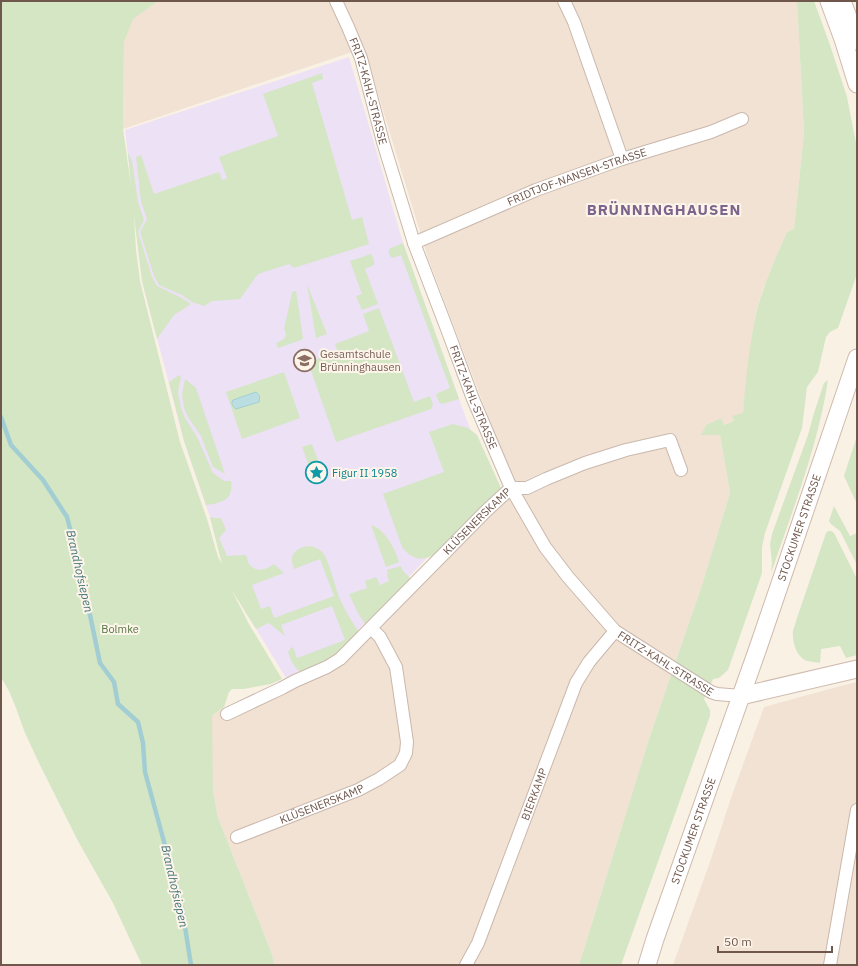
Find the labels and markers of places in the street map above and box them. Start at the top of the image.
school or university icon: Gesamtschule Brünninghausen [291,347,317,373]
place label: Gesamtschule Brünninghausen [320,347,401,374]
place icon: Figur II 1958 [304,460,330,486]
place label: Figur II 1958 [332,466,397,480]

